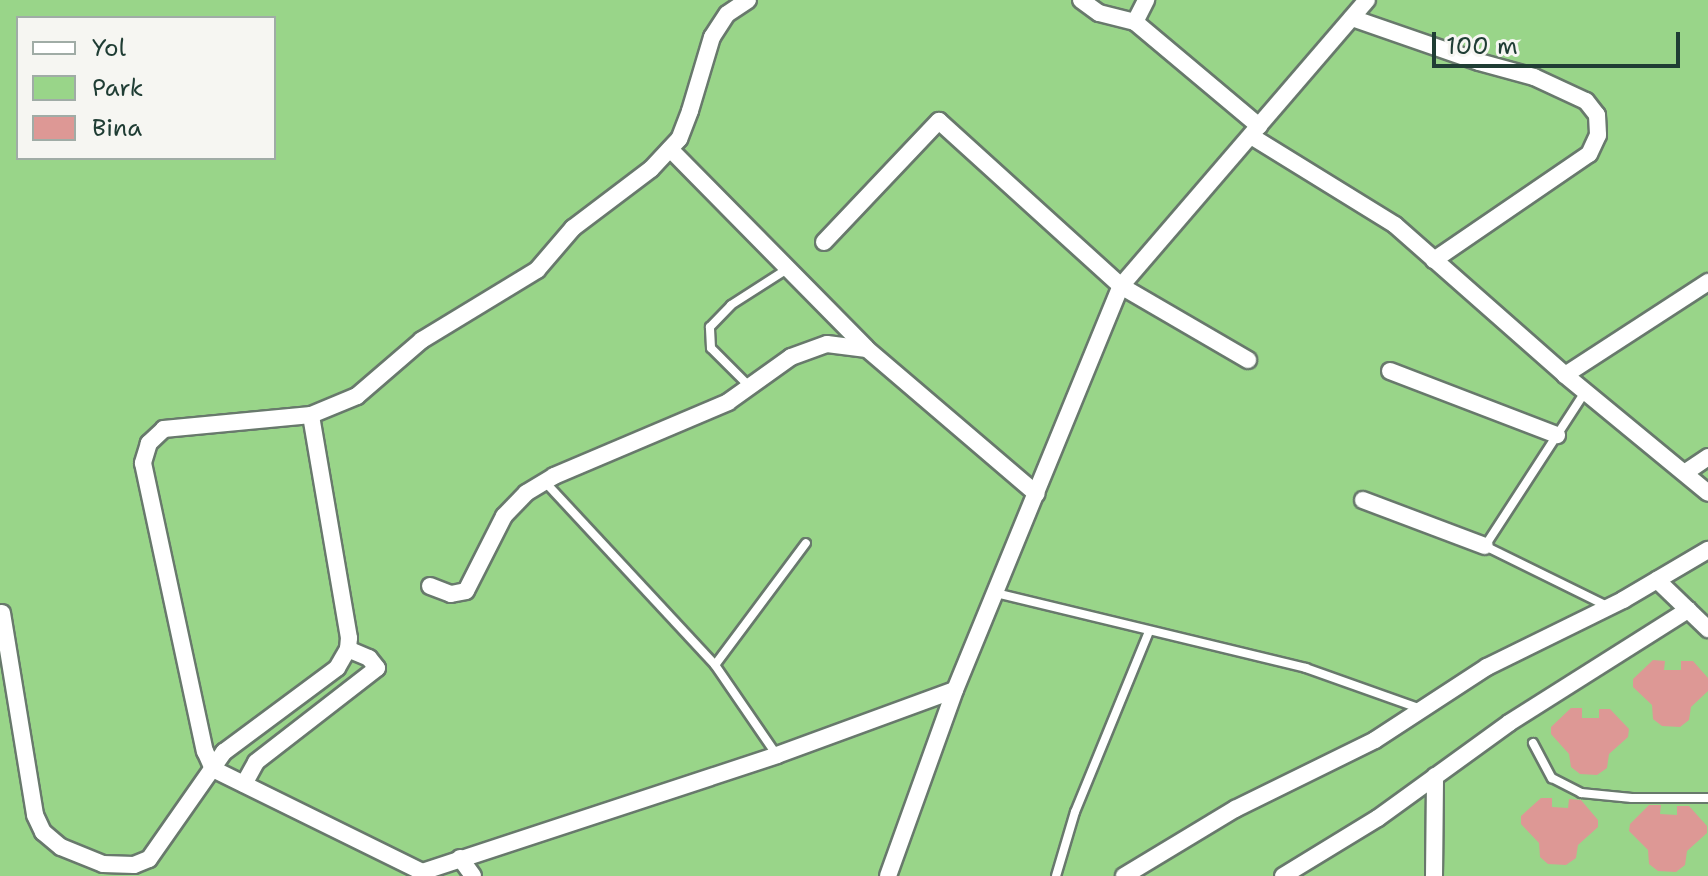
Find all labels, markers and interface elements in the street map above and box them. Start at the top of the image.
legend [16,16,276,160]
scale bar [1436,16,1684,66]
text: 100 m [1446,30,1518,62]
text: Yol [92,32,126,64]
text: Park [92,72,144,104]
text: Bina [92,112,142,144]

